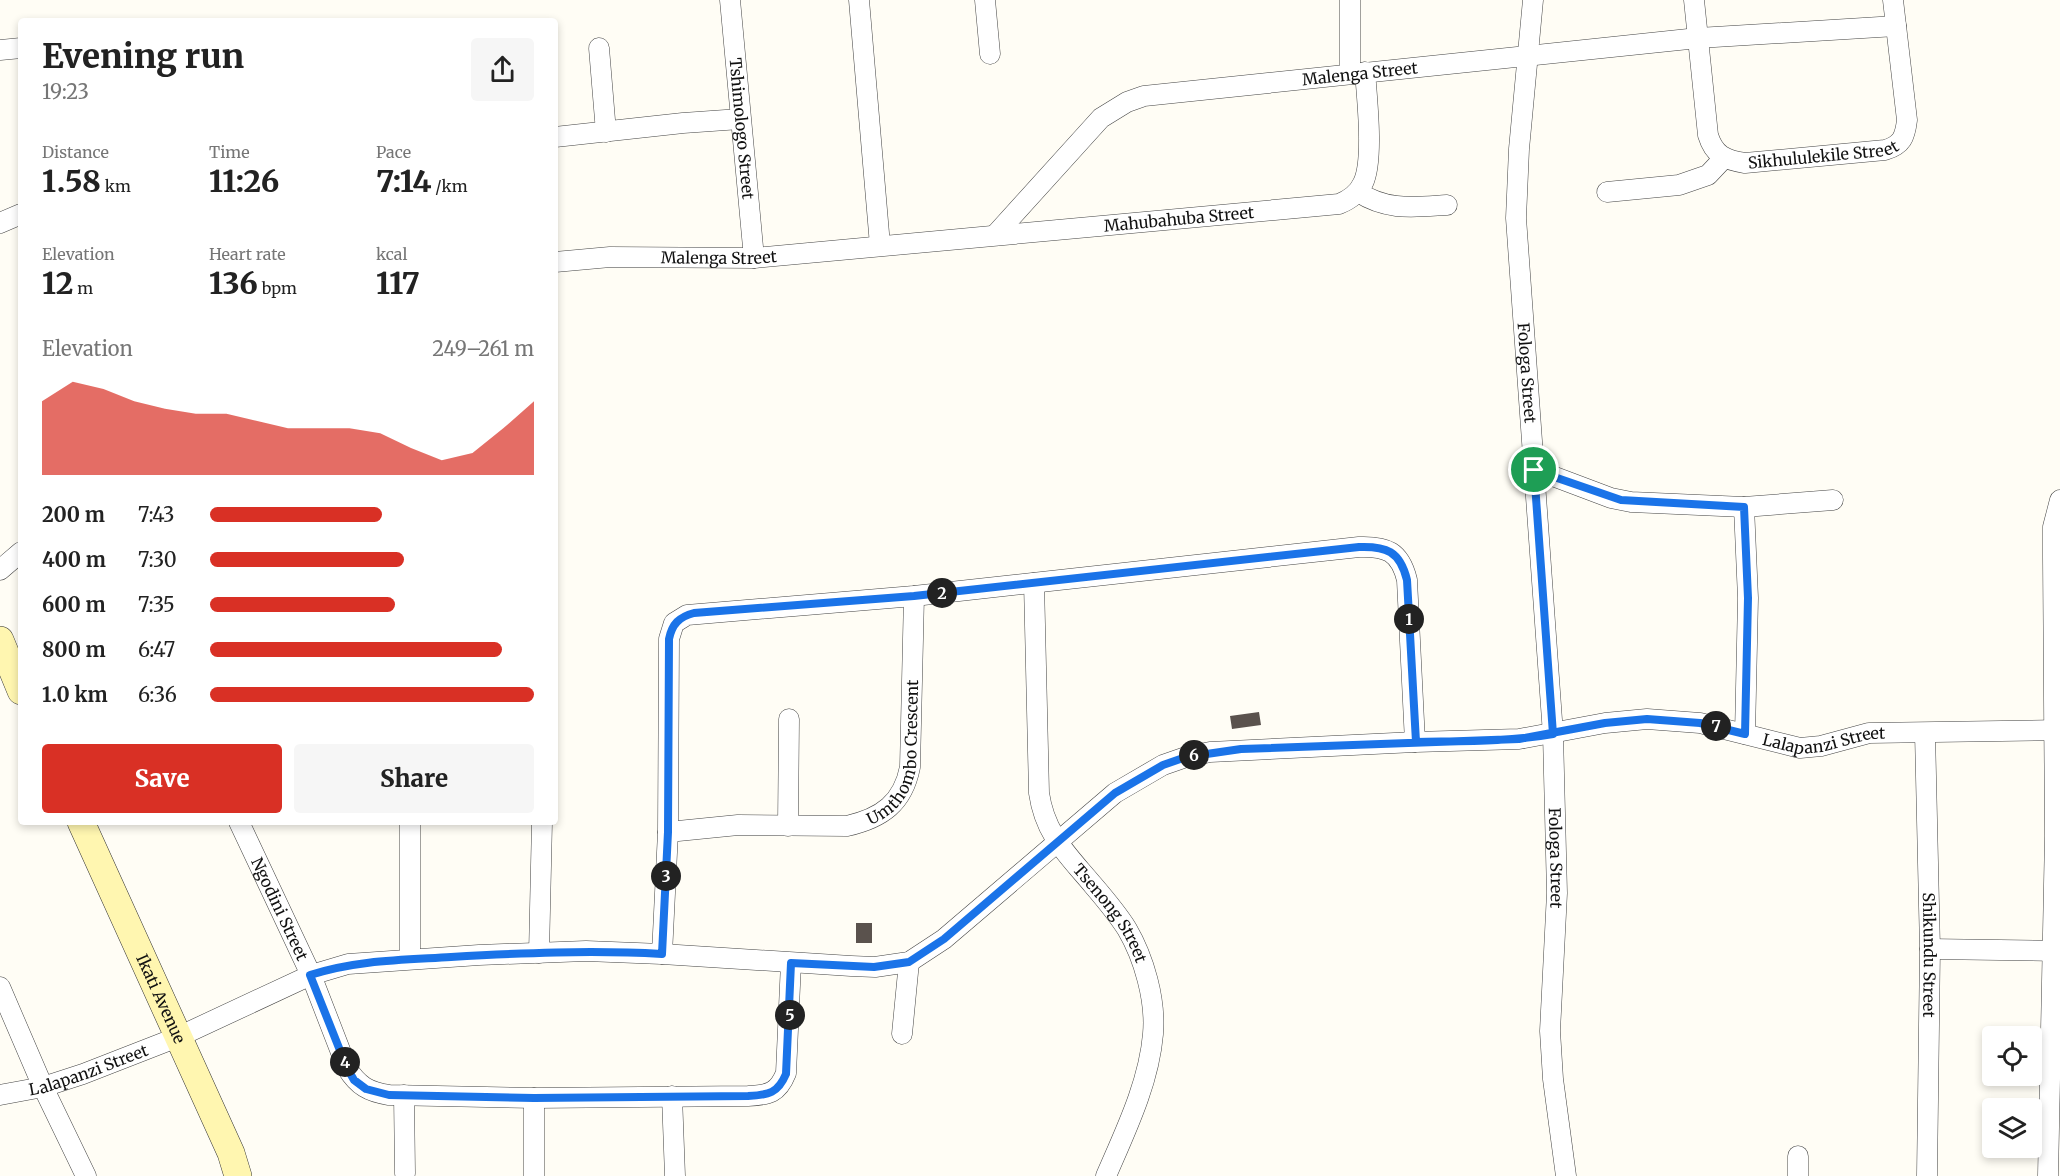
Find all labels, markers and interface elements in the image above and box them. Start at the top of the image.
text: Evening run [42,36,244,77]
button: share [471,38,534,101]
street label: Tshimologo Street [725,57,759,201]
street label: Malenga Street [1301,57,1419,89]
text: 19:23 [42,79,89,104]
street label: Sikhululekile Street [1747,136,1903,173]
text: Distance [42,142,109,162]
text: Time [209,142,250,162]
text: Pace [376,142,411,162]
text: 1.58 [42,162,101,200]
text: 11:26 [209,162,279,200]
text: 7:14 [376,162,432,200]
text: km [101,176,131,196]
text: /km [432,176,468,196]
street label: Mahubahuba Street [1103,202,1256,236]
text: Elevation [42,244,115,264]
text: Heart rate [209,244,286,264]
text: kcal [376,244,407,264]
street label: Malenga Street [661,246,778,268]
text: 12 [42,264,73,302]
text: 136 [209,264,258,302]
text: 117 [376,264,420,302]
text: m [73,278,93,298]
text: bpm [258,278,297,298]
street label: Fologa Street [1514,322,1541,425]
text: Elevation [42,336,133,361]
text: 249–261 m [432,336,534,361]
pin [1508,444,1559,495]
icon: arrive [1517,453,1550,486]
text: 200 m [42,502,105,527]
text: 7:43 [138,502,174,527]
text: 400 m [42,547,106,572]
text: 7:30 [138,547,177,572]
pin: 2 [927,578,957,608]
text: 2 [937,583,947,603]
text: 600 m [42,592,106,617]
text: 7:35 [138,592,175,617]
pin: 1 [1394,604,1424,634]
text: 1 [1405,609,1413,629]
text: 800 m [42,637,106,662]
text: 6:47 [138,637,175,662]
street label: Umthombo Crescent [863,679,922,829]
text: 1.0 km [42,682,108,707]
text: 6:36 [138,682,177,707]
pin: 7 [1701,711,1731,741]
text: 7 [1711,716,1721,736]
street label: Lalapanzi Street [1760,723,1886,759]
pin: 6 [1179,740,1209,770]
button: Save [42,744,282,813]
button: Share [294,744,534,813]
text: 6 [1189,745,1199,765]
street label: Fologa Street [1545,807,1567,909]
street label: Ngodini Street [247,854,313,964]
street label: Tsenong Street [1069,859,1152,966]
pin: 3 [651,861,681,891]
text: 3 [661,866,671,886]
street label: Shikundu Street [1919,892,1940,1018]
street label: Ikati Avenue [132,951,190,1047]
pin: 5 [775,1000,805,1030]
text: 5 [785,1005,795,1025]
map controls [1982,1026,2042,1158]
button: locate [1982,1026,2042,1086]
street label: Lalapanzi Street [27,1039,151,1099]
pin: 4 [330,1047,360,1077]
text: 4 [340,1052,350,1072]
button: layers [1982,1098,2042,1158]

